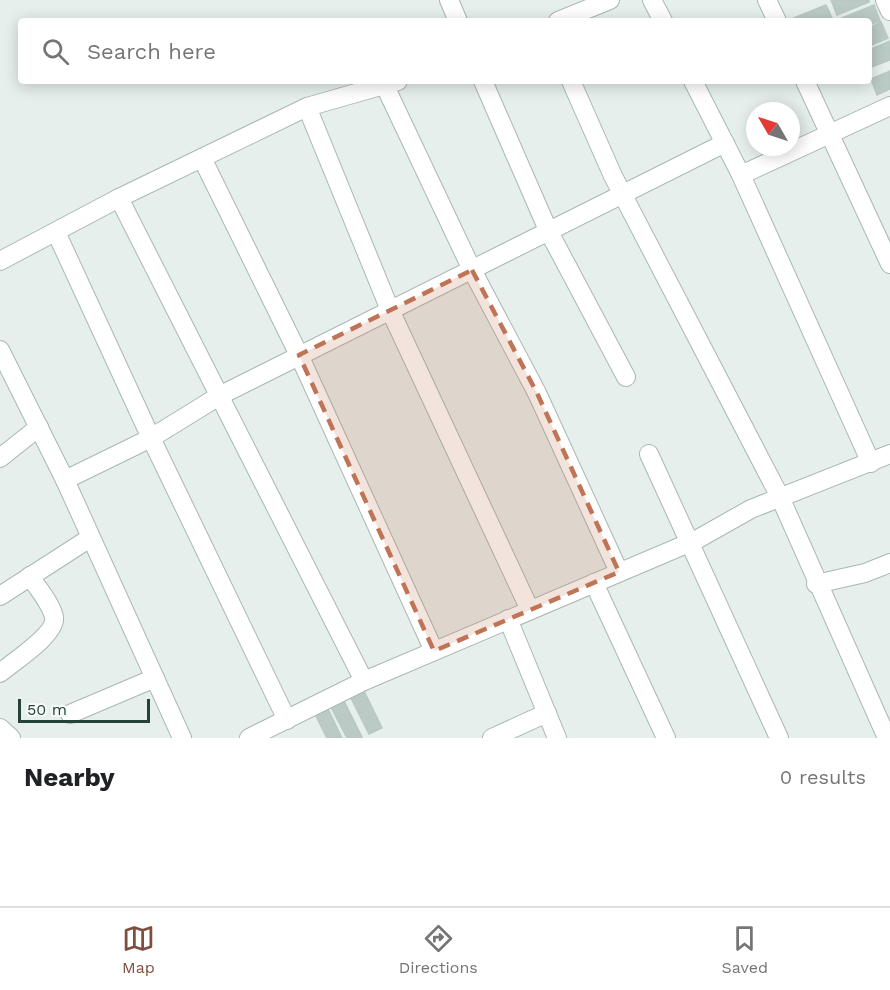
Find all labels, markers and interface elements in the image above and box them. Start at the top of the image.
search box [18,18,872,84]
icon: search [39,35,72,68]
text: Search here [87,39,216,64]
north arrow [746,102,800,156]
scale bar [18,696,150,724]
text: 50 m [27,700,67,719]
text: Nearby [24,762,115,792]
text: 0 results [780,765,866,789]
tab: Map [122,922,155,977]
tab: Directions [399,922,478,977]
tab: Saved [722,922,768,977]

